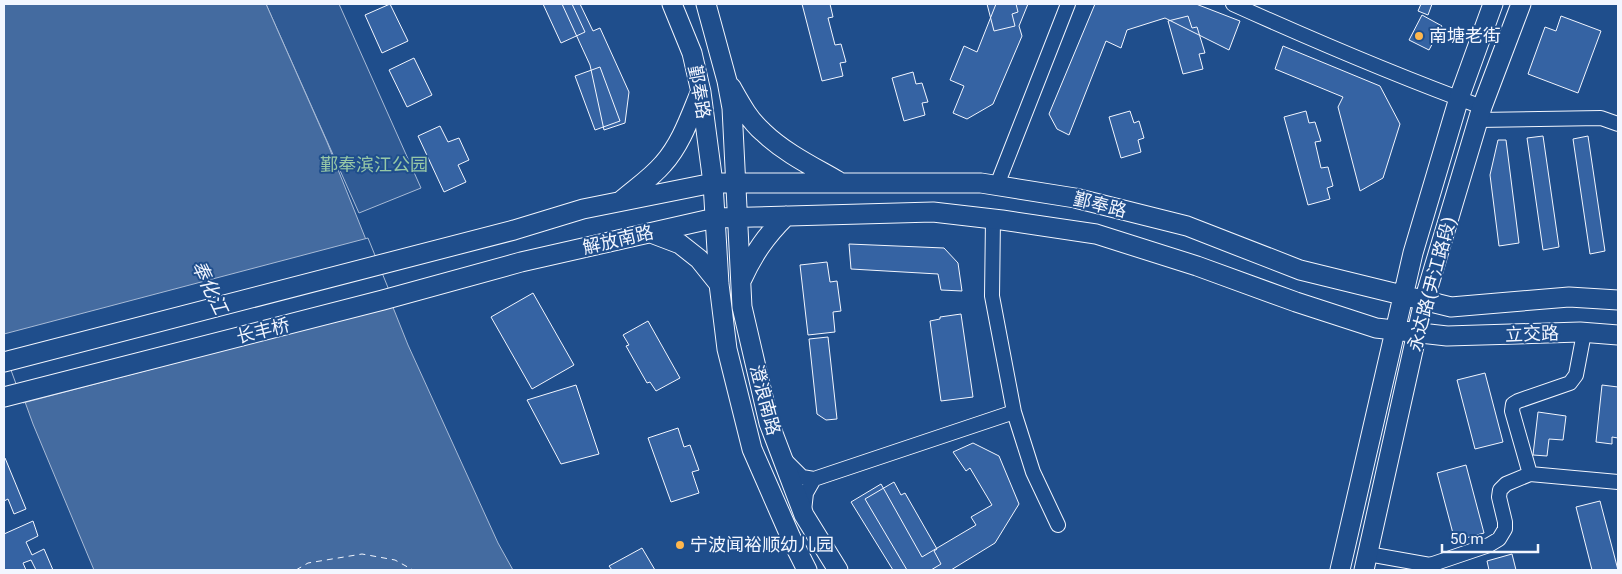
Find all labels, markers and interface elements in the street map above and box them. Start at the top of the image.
place label: 南塘老街 [1429,25,1501,46]
marker: 南塘老街 [1413,30,1425,42]
street label: 鄞奉路 [684,64,715,120]
park label: 鄞奉滨江公园 [320,154,428,175]
street label: 鄞奉路 [1071,188,1129,221]
street label: 永达路(尹江路段) [1403,214,1461,354]
street label: 解放南路 [580,221,655,258]
water label: 奉化江 [187,257,233,320]
street label: 长丰桥 [234,314,292,347]
street label: 立交路 [1505,322,1559,345]
street label: 澄浪南路 [746,362,785,437]
scale bar [1442,522,1538,554]
text: 50 m [1450,530,1484,548]
place label: 宁波闻裕顺幼儿园 [690,534,834,555]
marker: 宁波闻裕顺幼儿园 [674,539,686,551]

